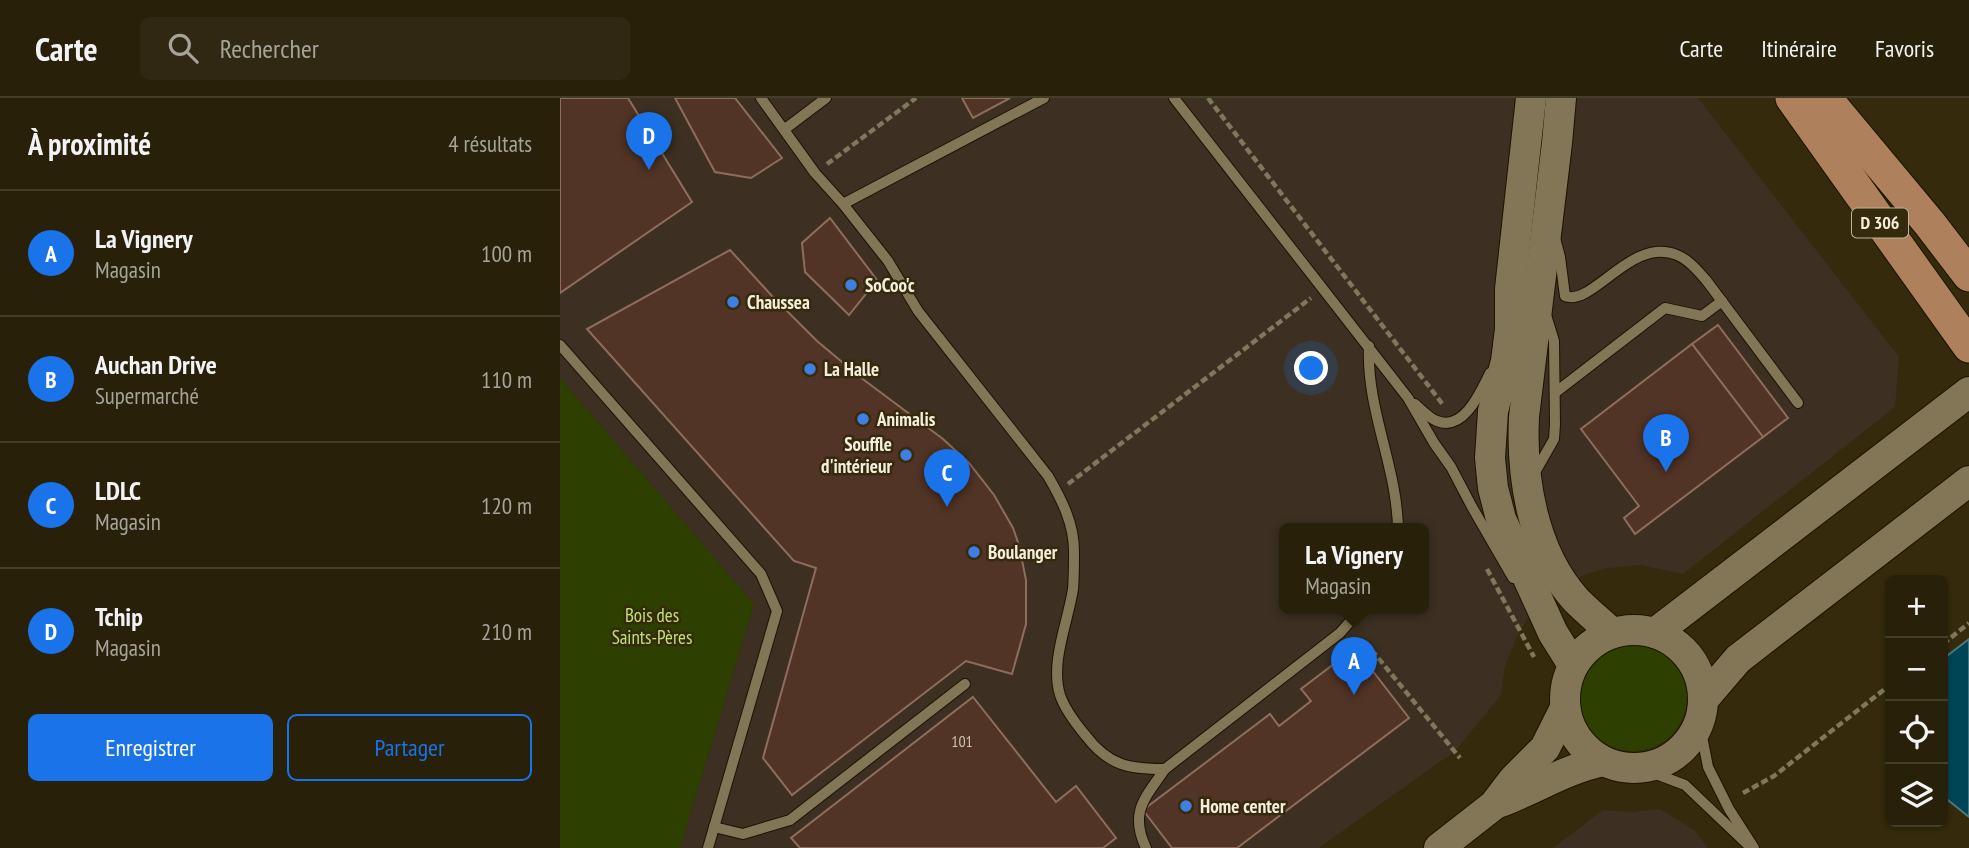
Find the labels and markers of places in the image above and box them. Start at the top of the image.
pin: D [626,112,672,170]
place label: SoCoo'c [865,273,915,297]
marker: SoCoo'c [843,277,859,293]
place label: Chaussea [747,290,810,314]
marker: Chaussea [725,294,741,310]
place label: La Halle [824,357,879,381]
marker: La Halle [802,361,818,377]
place label: Animalis [876,407,936,431]
marker: Animalis [855,411,871,427]
pin: B [1643,414,1689,472]
place label: Souffle d'intérieur [821,432,892,478]
marker: Souffle d'intérieur [898,447,914,463]
pin: C [924,449,970,507]
place label: Boulanger [988,540,1058,564]
marker: Boulanger [966,544,982,560]
pin: A [1331,637,1377,695]
place label: Home center [1200,794,1286,818]
marker: Home center [1178,798,1194,814]

